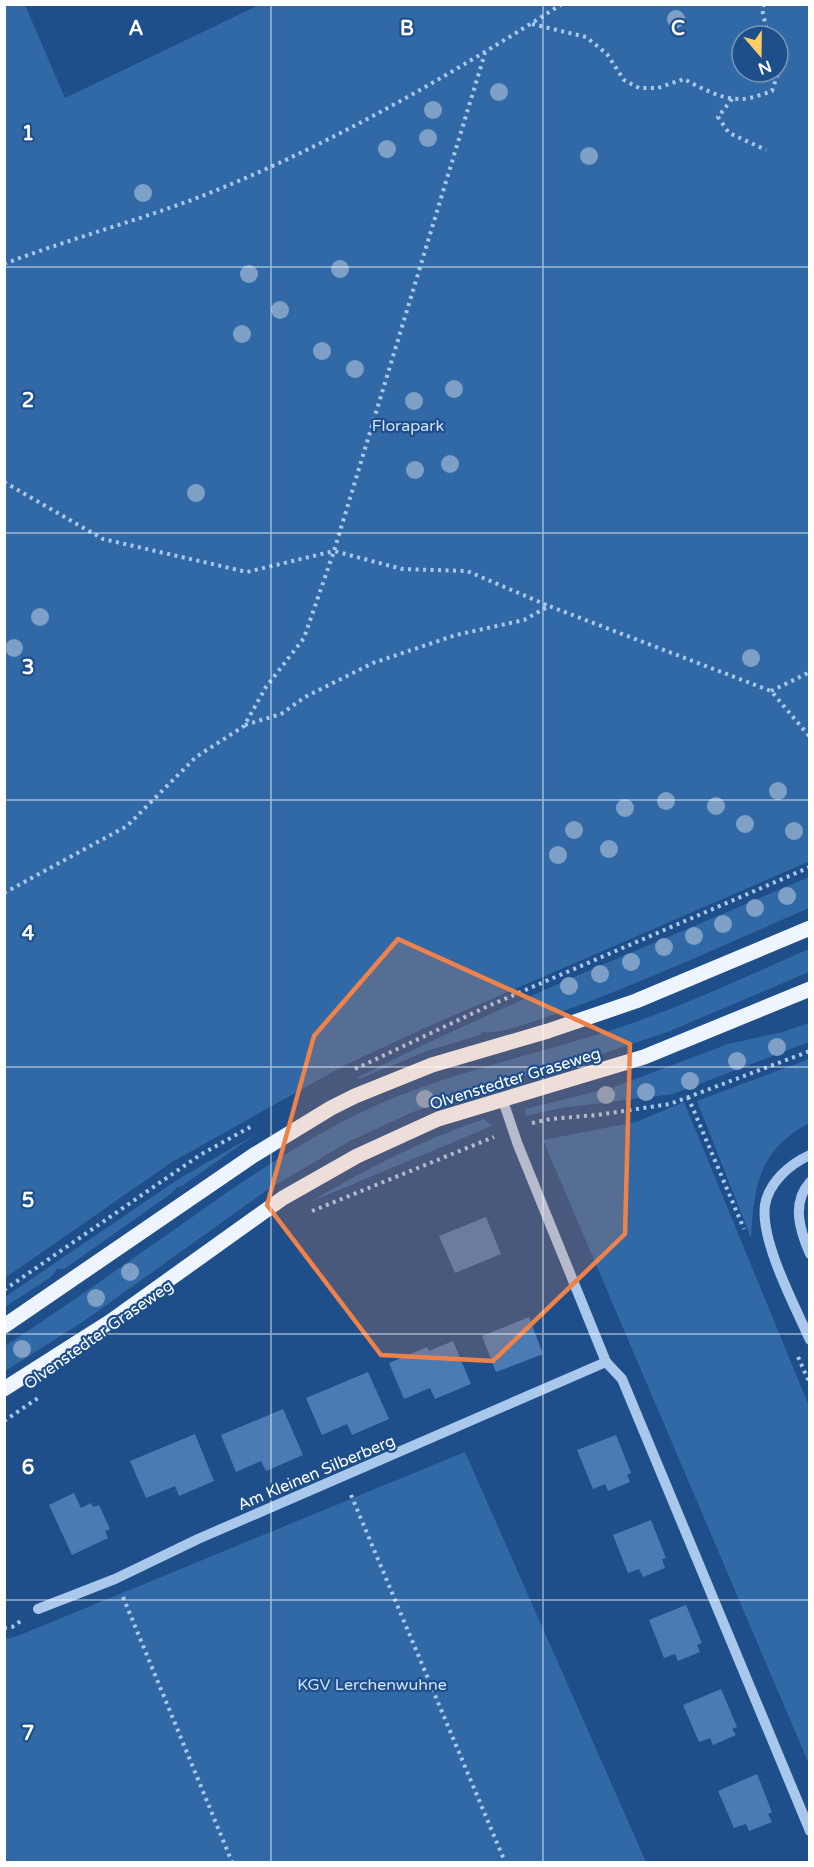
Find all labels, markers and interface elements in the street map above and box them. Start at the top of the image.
text: A [129,17,144,41]
text: B [400,17,414,41]
text: C [671,17,685,41]
north arrow [730,24,790,84]
text: N [755,56,774,79]
text: 1 [22,122,34,146]
text: 2 [22,389,34,413]
park label: Florapark [372,416,444,436]
text: 3 [22,656,34,680]
text: 4 [22,922,35,946]
street label: Olvenstedter Graseweg [427,1043,603,1114]
text: 5 [22,1189,34,1213]
street label: Olvenstedter Graseweg [20,1276,177,1394]
street label: Am Kleinen Silberberg [235,1431,398,1515]
text: 6 [22,1456,34,1480]
park label: KGV Lerchenwuhne [297,1675,447,1695]
text: 7 [22,1722,34,1746]

